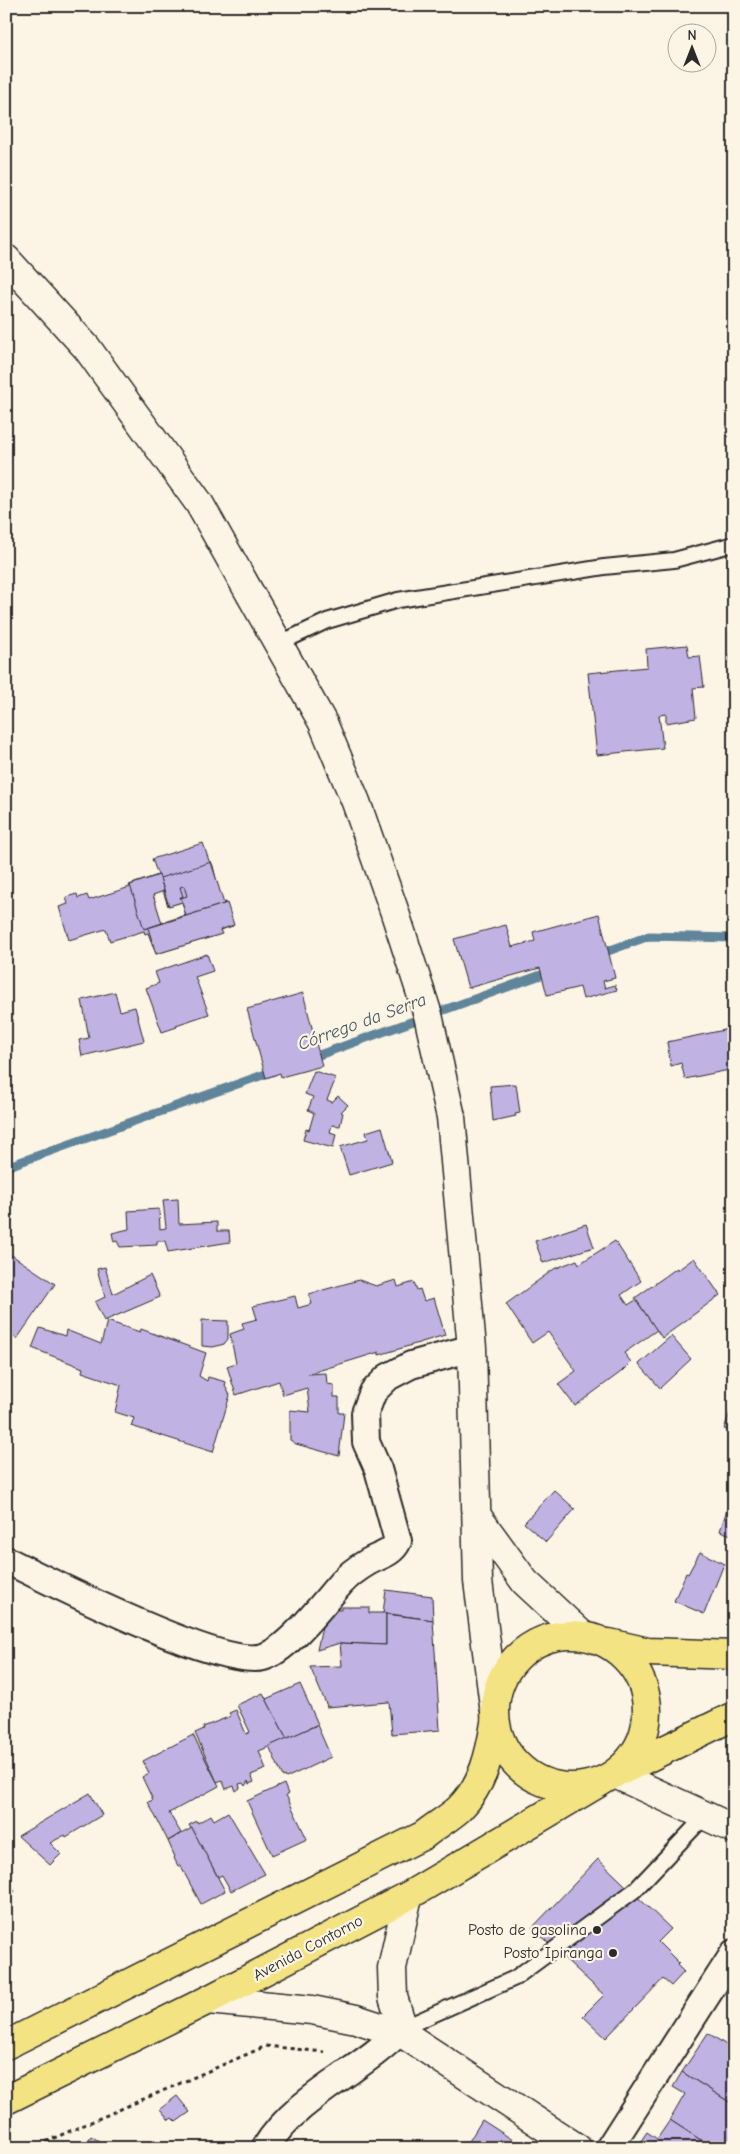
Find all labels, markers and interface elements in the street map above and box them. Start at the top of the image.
north arrow [668,22,718,72]
text: N [687,27,697,44]
water label: Córrego da Serra [295,989,429,1055]
street label: Avenida Contorno [250,1912,366,1984]
place label: Posto de gasolina [468,1921,587,1939]
marker: Posto de gasolina [591,1924,603,1936]
place label: Posto Ipiranga [503,1944,603,1962]
marker: Posto Ipiranga [607,1947,619,1959]

